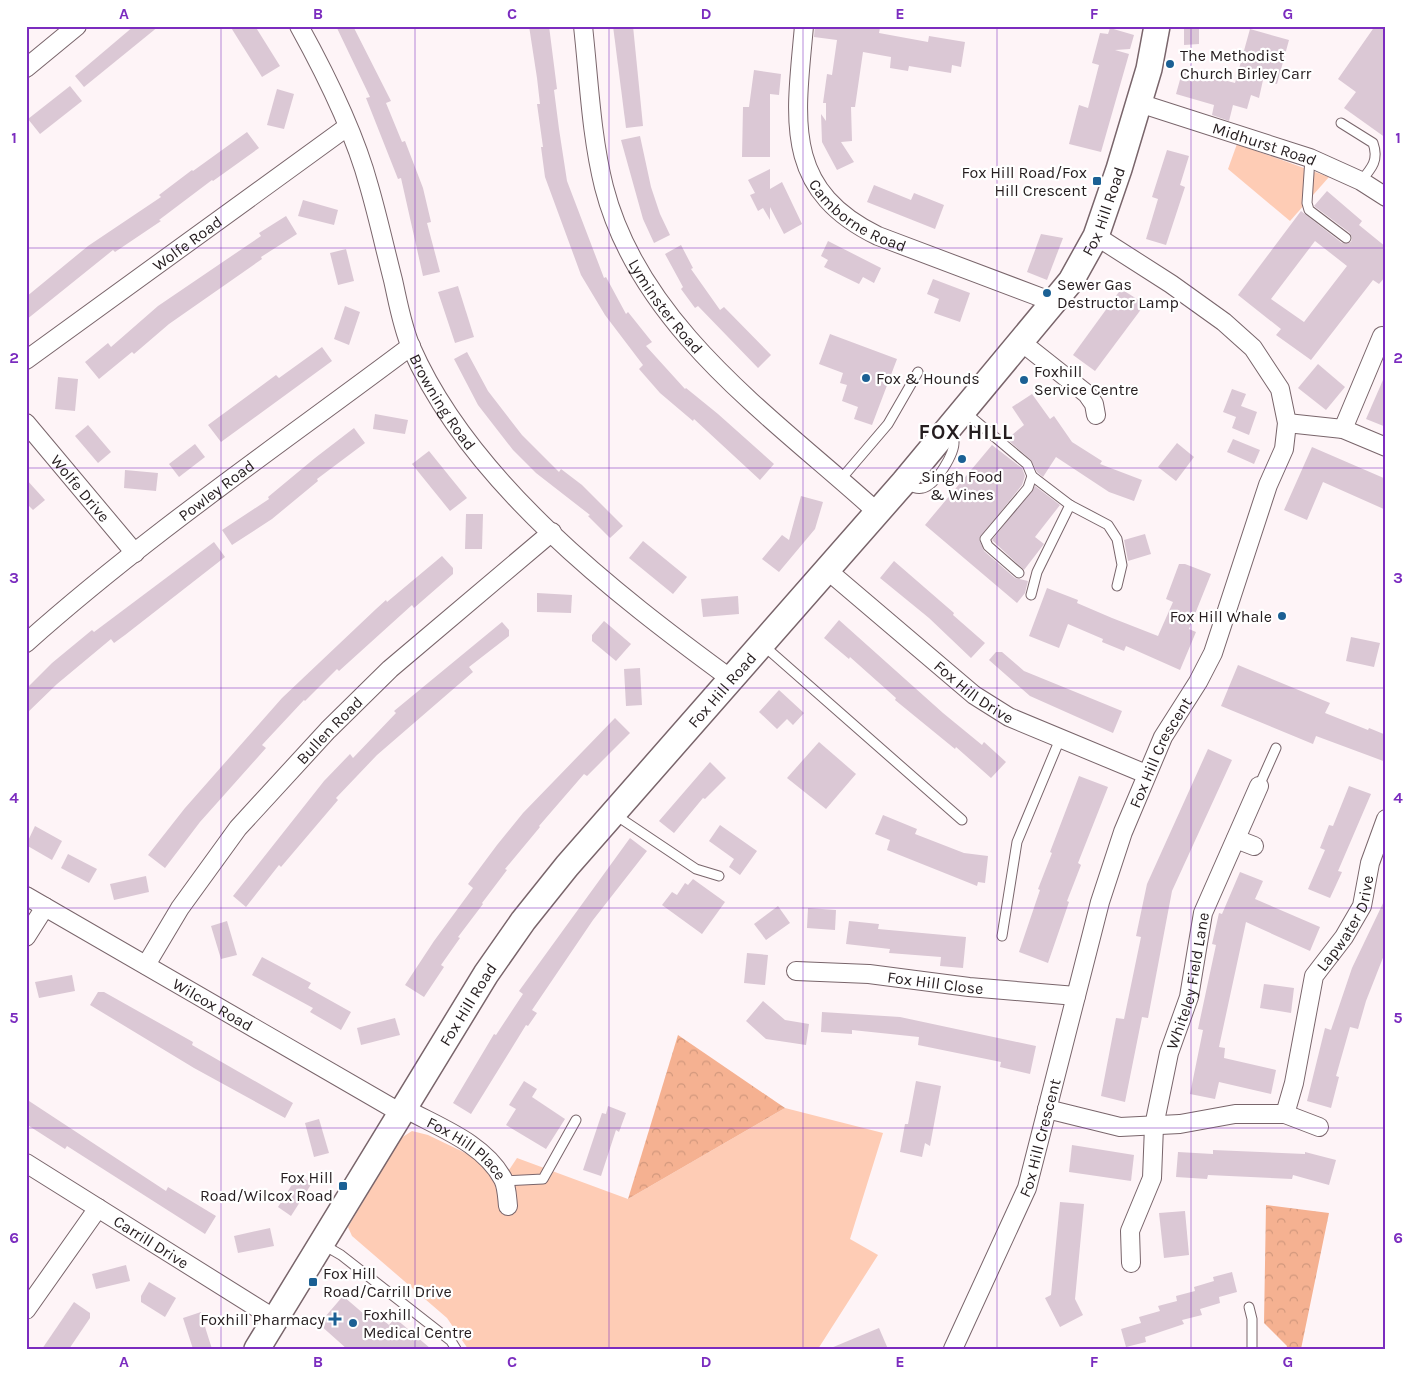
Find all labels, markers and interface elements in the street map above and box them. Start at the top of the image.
text: A [119,4,129,23]
text: B [313,4,323,23]
text: C [507,4,517,23]
text: D [701,4,712,23]
text: E [895,4,905,23]
text: F [1090,4,1099,23]
text: G [1283,4,1293,23]
place label: The Methodist Church Birley Carr [1180,46,1311,83]
marker: The Methodist Church Birley Carr [1164,58,1176,70]
street label: Midhurst Road [1210,118,1320,169]
text: 1 [11,128,17,147]
text: 1 [1395,128,1401,147]
place label: Fox Hill Road/Fox Hill Crescent [962,163,1087,200]
street label: Fox Hill Road [1077,164,1129,259]
street label: Camborne Road [805,175,909,255]
marker: Fox Hill Road/Fox Hill Crescent [1091,175,1103,187]
street label: Wolfe Road [149,212,226,275]
street label: Lyminster Road [625,256,707,357]
place label: Sewer Gas Destructor Lamp [1057,275,1179,312]
marker: Sewer Gas Destructor Lamp [1041,287,1053,299]
text: 2 [9,348,19,367]
text: 2 [1393,348,1403,367]
street label: Browning Road [406,351,480,454]
place label: Foxhill Service Centre [1034,362,1138,399]
place label: Fox & Hounds [876,369,980,388]
marker: Fox & Hounds [860,372,872,384]
marker: Foxhill Service Centre [1018,374,1030,386]
district label: FOX HILL [919,420,1013,444]
street label: Wolfe Drive [47,451,114,526]
marker: Singh Food & Wines [956,453,968,465]
street label: Powley Road [174,456,258,525]
place label: Singh Food & Wines [921,467,1003,504]
text: 3 [9,568,19,587]
text: 3 [1393,568,1403,587]
place label: Fox Hill Whale [1170,607,1272,626]
marker: Fox Hill Whale [1276,610,1288,622]
street label: Fox Hill Road [684,648,760,731]
street label: Fox Hill Drive [930,656,1017,727]
street label: Bullen Road [292,692,366,768]
street label: Fox Hill Crescent [1125,693,1195,811]
text: 4 [9,788,19,807]
text: 4 [1393,788,1403,807]
street label: Lapwater Drive [1312,873,1377,975]
street label: Whiteley Field Lane [1162,911,1212,1052]
street label: Fox Hill Road [435,959,500,1049]
street label: Fox Hill Close [886,967,984,998]
street label: Wilcox Road [169,974,256,1035]
text: 5 [9,1008,19,1027]
text: 5 [1393,1008,1403,1027]
street label: Fox Hill Crescent [1015,1077,1064,1200]
street label: Fox Hill Place [424,1112,511,1183]
place label: Fox Hill Road/Wilcox Road [200,1168,333,1205]
marker: Fox Hill Road/Wilcox Road [337,1180,349,1192]
street label: Carrill Drive [110,1211,193,1272]
text: 6 [9,1228,19,1247]
text: 6 [1393,1228,1403,1247]
place label: Fox Hill Road/Carrill Drive [323,1264,452,1301]
marker: Fox Hill Road/Carrill Drive [307,1276,319,1288]
place label: Foxhill Medical Centre [363,1305,472,1342]
place label: Foxhill Pharmacy [200,1310,326,1329]
marker: Foxhill Pharmacy [329,1313,341,1325]
marker: Foxhill Medical Centre [347,1317,359,1329]
text: A [119,1352,129,1371]
text: B [313,1352,323,1371]
text: C [507,1352,517,1371]
text: D [701,1352,712,1371]
text: E [895,1352,905,1371]
text: F [1090,1352,1099,1371]
text: G [1283,1352,1293,1371]

